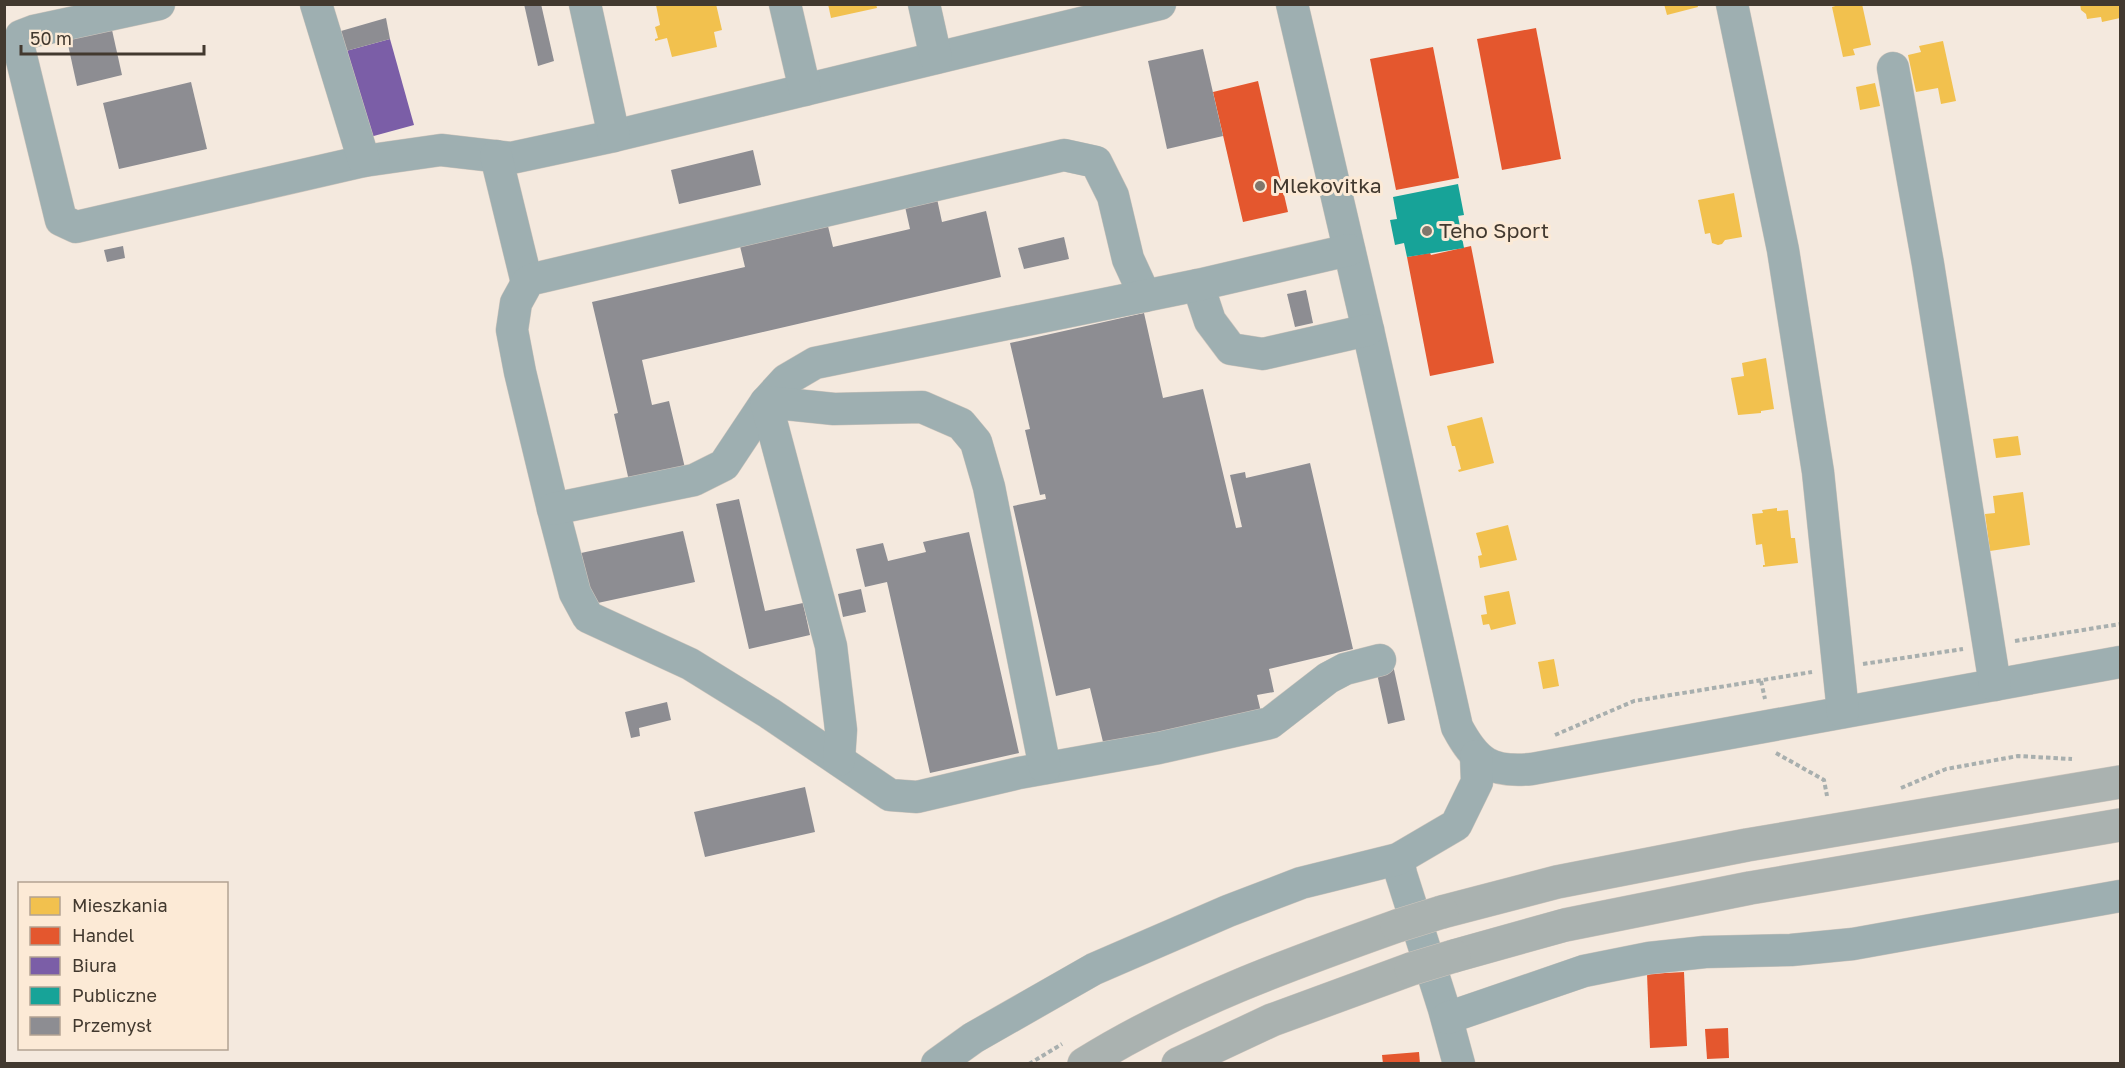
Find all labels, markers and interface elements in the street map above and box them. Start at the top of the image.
scale bar [21,18,204,56]
text: 50 m [30,27,72,49]
place label: Mlekovitka [1272,172,1382,198]
marker: Mlekovitka [1253,179,1267,193]
place label: Teho Sport [1439,217,1549,243]
marker: Teho Sport [1420,224,1434,238]
legend [18,882,228,1050]
text: Mieszkania [72,894,168,916]
text: Handel [72,924,134,946]
text: Biura [72,954,117,976]
text: Publiczne [72,984,157,1006]
text: Przemysł [72,1014,152,1036]

